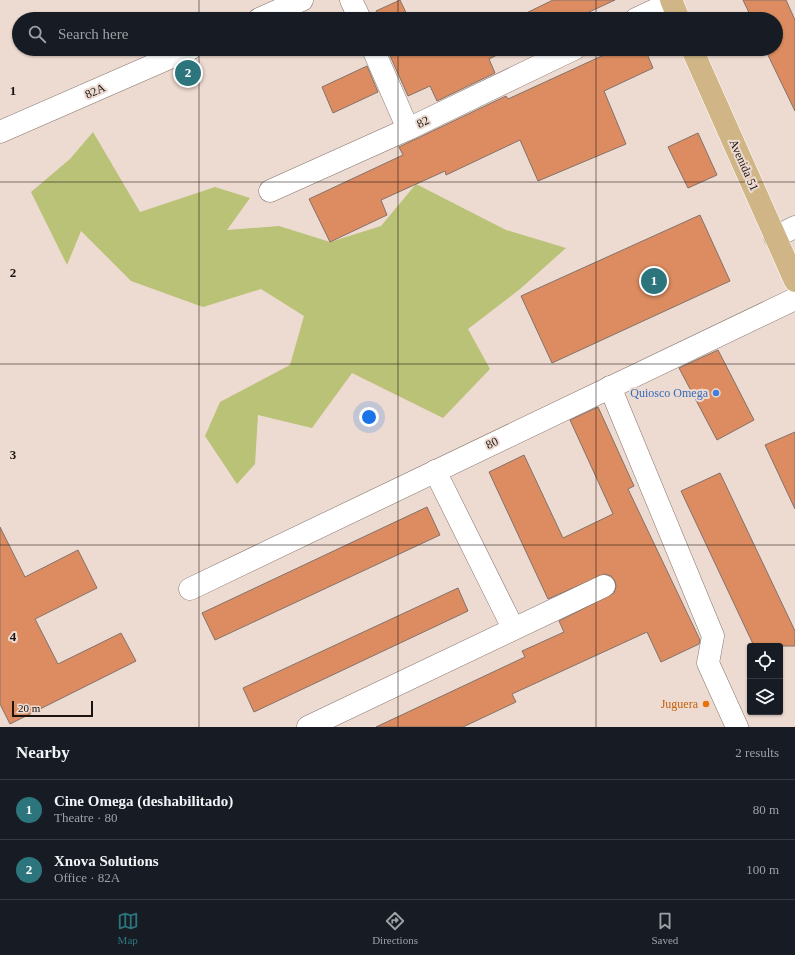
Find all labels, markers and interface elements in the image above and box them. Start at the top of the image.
search box [12,12,783,56]
icon: search [26,23,48,45]
text: Search here [58,26,128,42]
pin: 2 [175,58,201,88]
street label: 82A [83,80,108,102]
text: 1 [10,83,16,98]
street label: 82 [415,113,431,131]
street label: Avenida 51 [726,137,762,193]
text: 2 [10,265,16,280]
pin: 1 [641,266,667,296]
place label: Quiosco Omega [630,386,709,400]
marker: Quiosco Omega [711,388,721,398]
your location [359,407,379,427]
street label: 80 [484,434,500,452]
text: 3 [10,447,17,462]
text: 4 [10,629,17,644]
map controls [747,643,783,715]
button: locate [747,643,783,679]
button: layers [747,679,783,715]
place label: Juguera [661,697,699,711]
scale bar [12,699,93,718]
marker: Juguera [701,699,711,709]
text: 20 m [18,702,40,714]
text: Nearby [16,743,70,762]
text: 2 results [735,745,779,760]
text: Cine Omega (deshabilitado) [54,793,233,809]
text: 1 [26,802,32,817]
text: 80 m [753,802,779,817]
text: Theatre · 80 [54,810,118,825]
text: Xnova Solutions [54,853,159,869]
text: 2 [26,862,32,877]
text: 100 m [746,862,779,877]
text: Office · 82A [54,870,120,885]
tab: Map [117,910,139,946]
tab: Directions [372,910,418,946]
tab: Saved [651,910,678,946]

